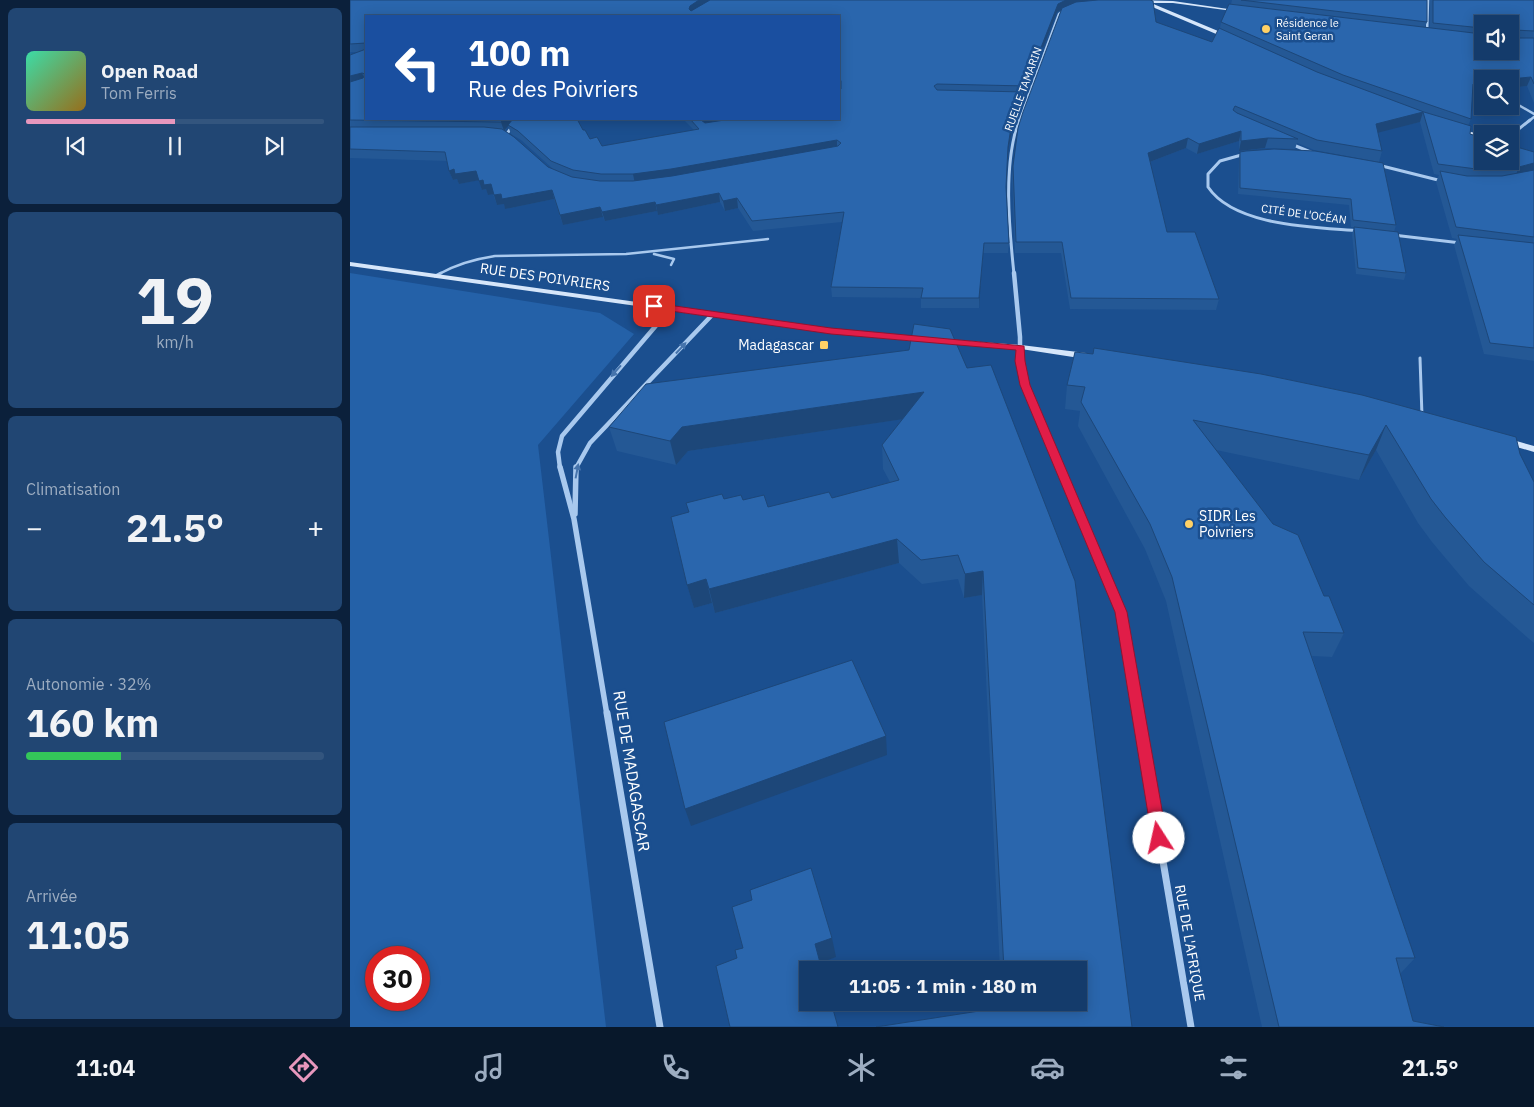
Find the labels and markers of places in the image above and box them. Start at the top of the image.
place label: Résidence le Saint Geran [1276,16,1339,43]
marker: Résidence le Saint Geran [1260,23,1272,35]
pin [633,285,675,327]
place label: Madagascar [738,336,814,354]
marker: Madagascar [818,339,830,351]
place label: SIDR Les Poivriers [1199,507,1256,541]
marker: SIDR Les Poivriers [1183,518,1195,530]

